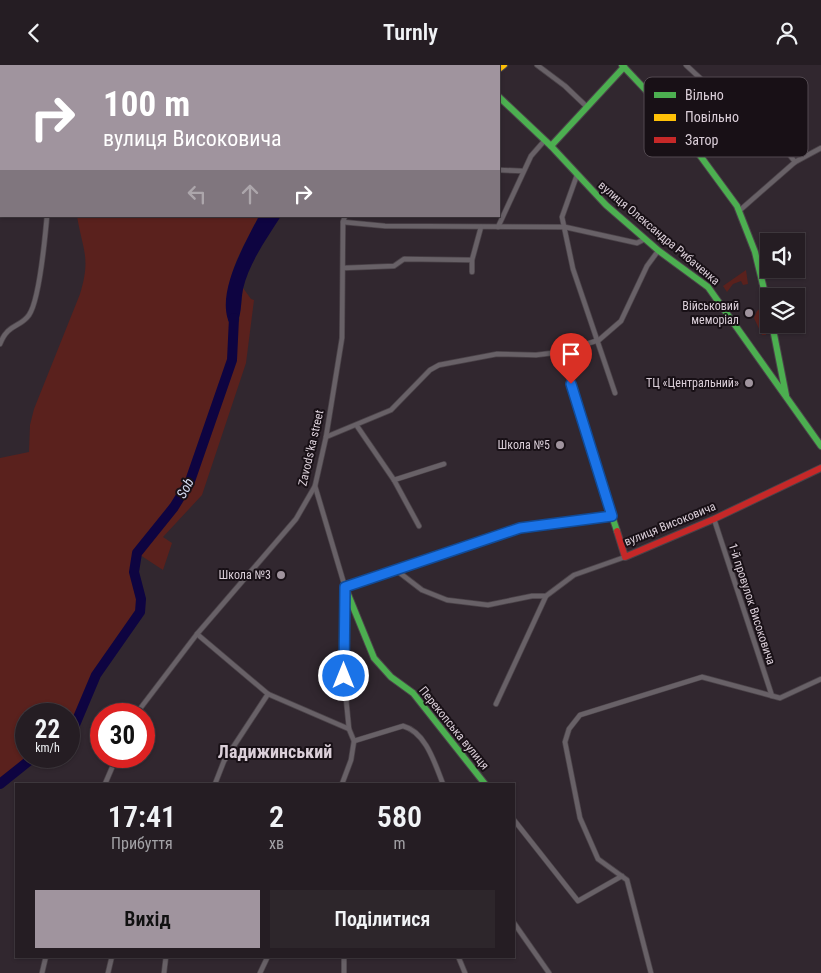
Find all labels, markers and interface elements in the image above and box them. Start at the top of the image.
icon: back [20,19,48,47]
icon: person [773,19,801,47]
text: Turnly [383,20,438,45]
legend [644,77,808,157]
text: 100 m [103,84,190,125]
icon: right [20,85,85,150]
text: Вільно [685,87,724,103]
text: Повільно [685,109,739,125]
text: вулиця Високовича [103,126,282,151]
text: Затор [685,132,719,148]
street label: вулиця Олександра Рибаченка [595,178,723,288]
icon: left [183,180,211,208]
icon: ahead [236,180,264,208]
icon: right [289,180,317,208]
map controls [760,233,805,333]
button: sound [760,233,805,278]
button: layers [760,288,805,333]
place label: Військовий меморіал [682,299,739,327]
marker: Військовий меморіал [743,307,755,319]
pin [550,333,592,384]
icon: arrive [557,340,585,368]
place label: ТЦ «Центральний» [646,376,739,390]
marker: ТЦ «Центральний» [743,377,755,389]
street label: Zavods'ka street [295,408,327,487]
place label: Школа №5 [497,438,550,452]
marker: Школа №5 [554,439,566,451]
water label: Sob [173,475,197,501]
street label: вулиця Високовича [622,499,718,549]
street label: 1-й провулок Високовича [726,542,778,667]
place label: Школа №3 [218,568,271,582]
marker: Школа №3 [275,569,287,581]
position arrow [317,649,369,701]
street label: Перекопська вулиця [416,684,492,772]
speed limit sign: 30 [90,703,155,768]
text: 22 [35,715,60,744]
text: km/h [35,741,60,755]
district label: Ладижинський [218,741,332,762]
text: 17:41 [108,799,176,834]
text: 2 [269,799,284,834]
text: 580 [377,799,422,834]
text: Прибуття [111,834,173,853]
text: хв [269,834,284,853]
text: m [393,834,406,853]
button: Вихід [35,890,260,948]
button: Поділитися [270,890,495,948]

